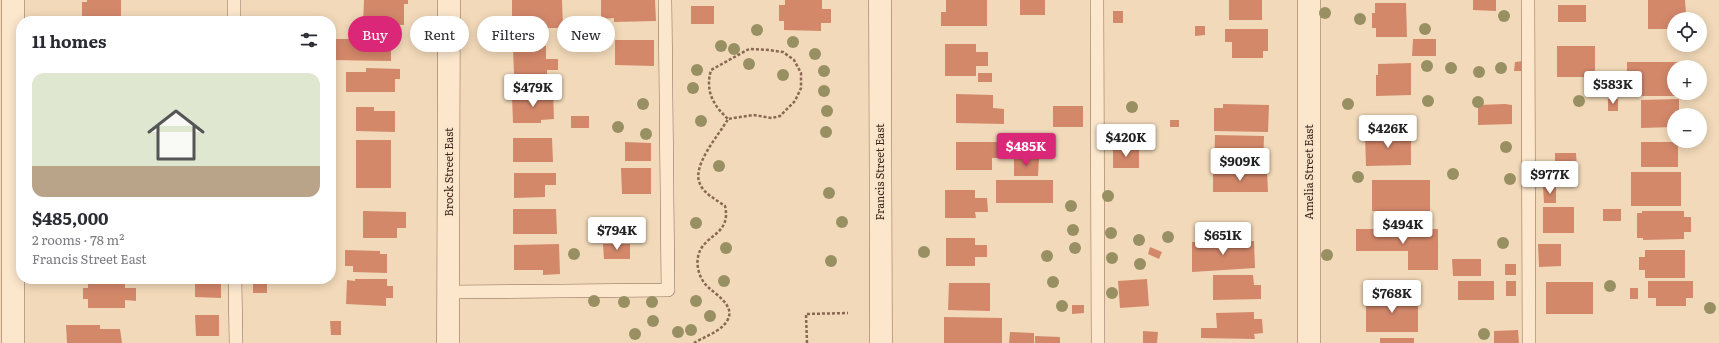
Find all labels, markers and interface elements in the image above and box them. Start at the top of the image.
map controls [1667,12,1707,148]
button: locate [1667,12,1707,52]
chip: Buy [348,16,402,52]
chip: Rent [410,16,469,52]
chip: Filters [477,16,549,52]
chip: New [557,16,615,52]
text: 11 homes [32,28,106,53]
icon: filters [298,29,320,51]
button: + [1667,60,1707,100]
pin: $583K [1585,71,1641,105]
pin: $479K [505,74,561,108]
text: $583K [1593,74,1633,93]
text: $479K [513,77,553,96]
icon: home [140,99,212,171]
button: − [1667,108,1707,148]
pin: $426K [1360,115,1416,149]
text: $426K [1368,118,1408,137]
street label: Francis Street East [871,123,887,220]
pin: $420K [1098,124,1154,158]
street label: Amelia Street East [1300,124,1316,220]
street label: Brock Street East [440,127,456,216]
text: $420K [1106,127,1146,146]
pin: $485K [998,133,1054,167]
text: $485K [1006,136,1046,155]
pin: $909K [1212,148,1268,182]
text: $909K [1220,151,1260,170]
pin: $977K [1522,161,1578,195]
text: $977K [1530,164,1570,183]
text: $485,000 [32,205,109,230]
pin: $494K [1375,211,1431,245]
text: $494K [1382,214,1424,233]
pin: $794K [589,217,645,251]
text: $794K [597,220,637,239]
pin: $651K [1195,222,1251,256]
text: $651K [1204,225,1242,244]
text: 2 rooms · 78 m² [32,230,124,249]
text: Francis Street East [32,249,147,268]
pin: $768K [1364,280,1420,314]
text: $768K [1372,283,1412,302]

